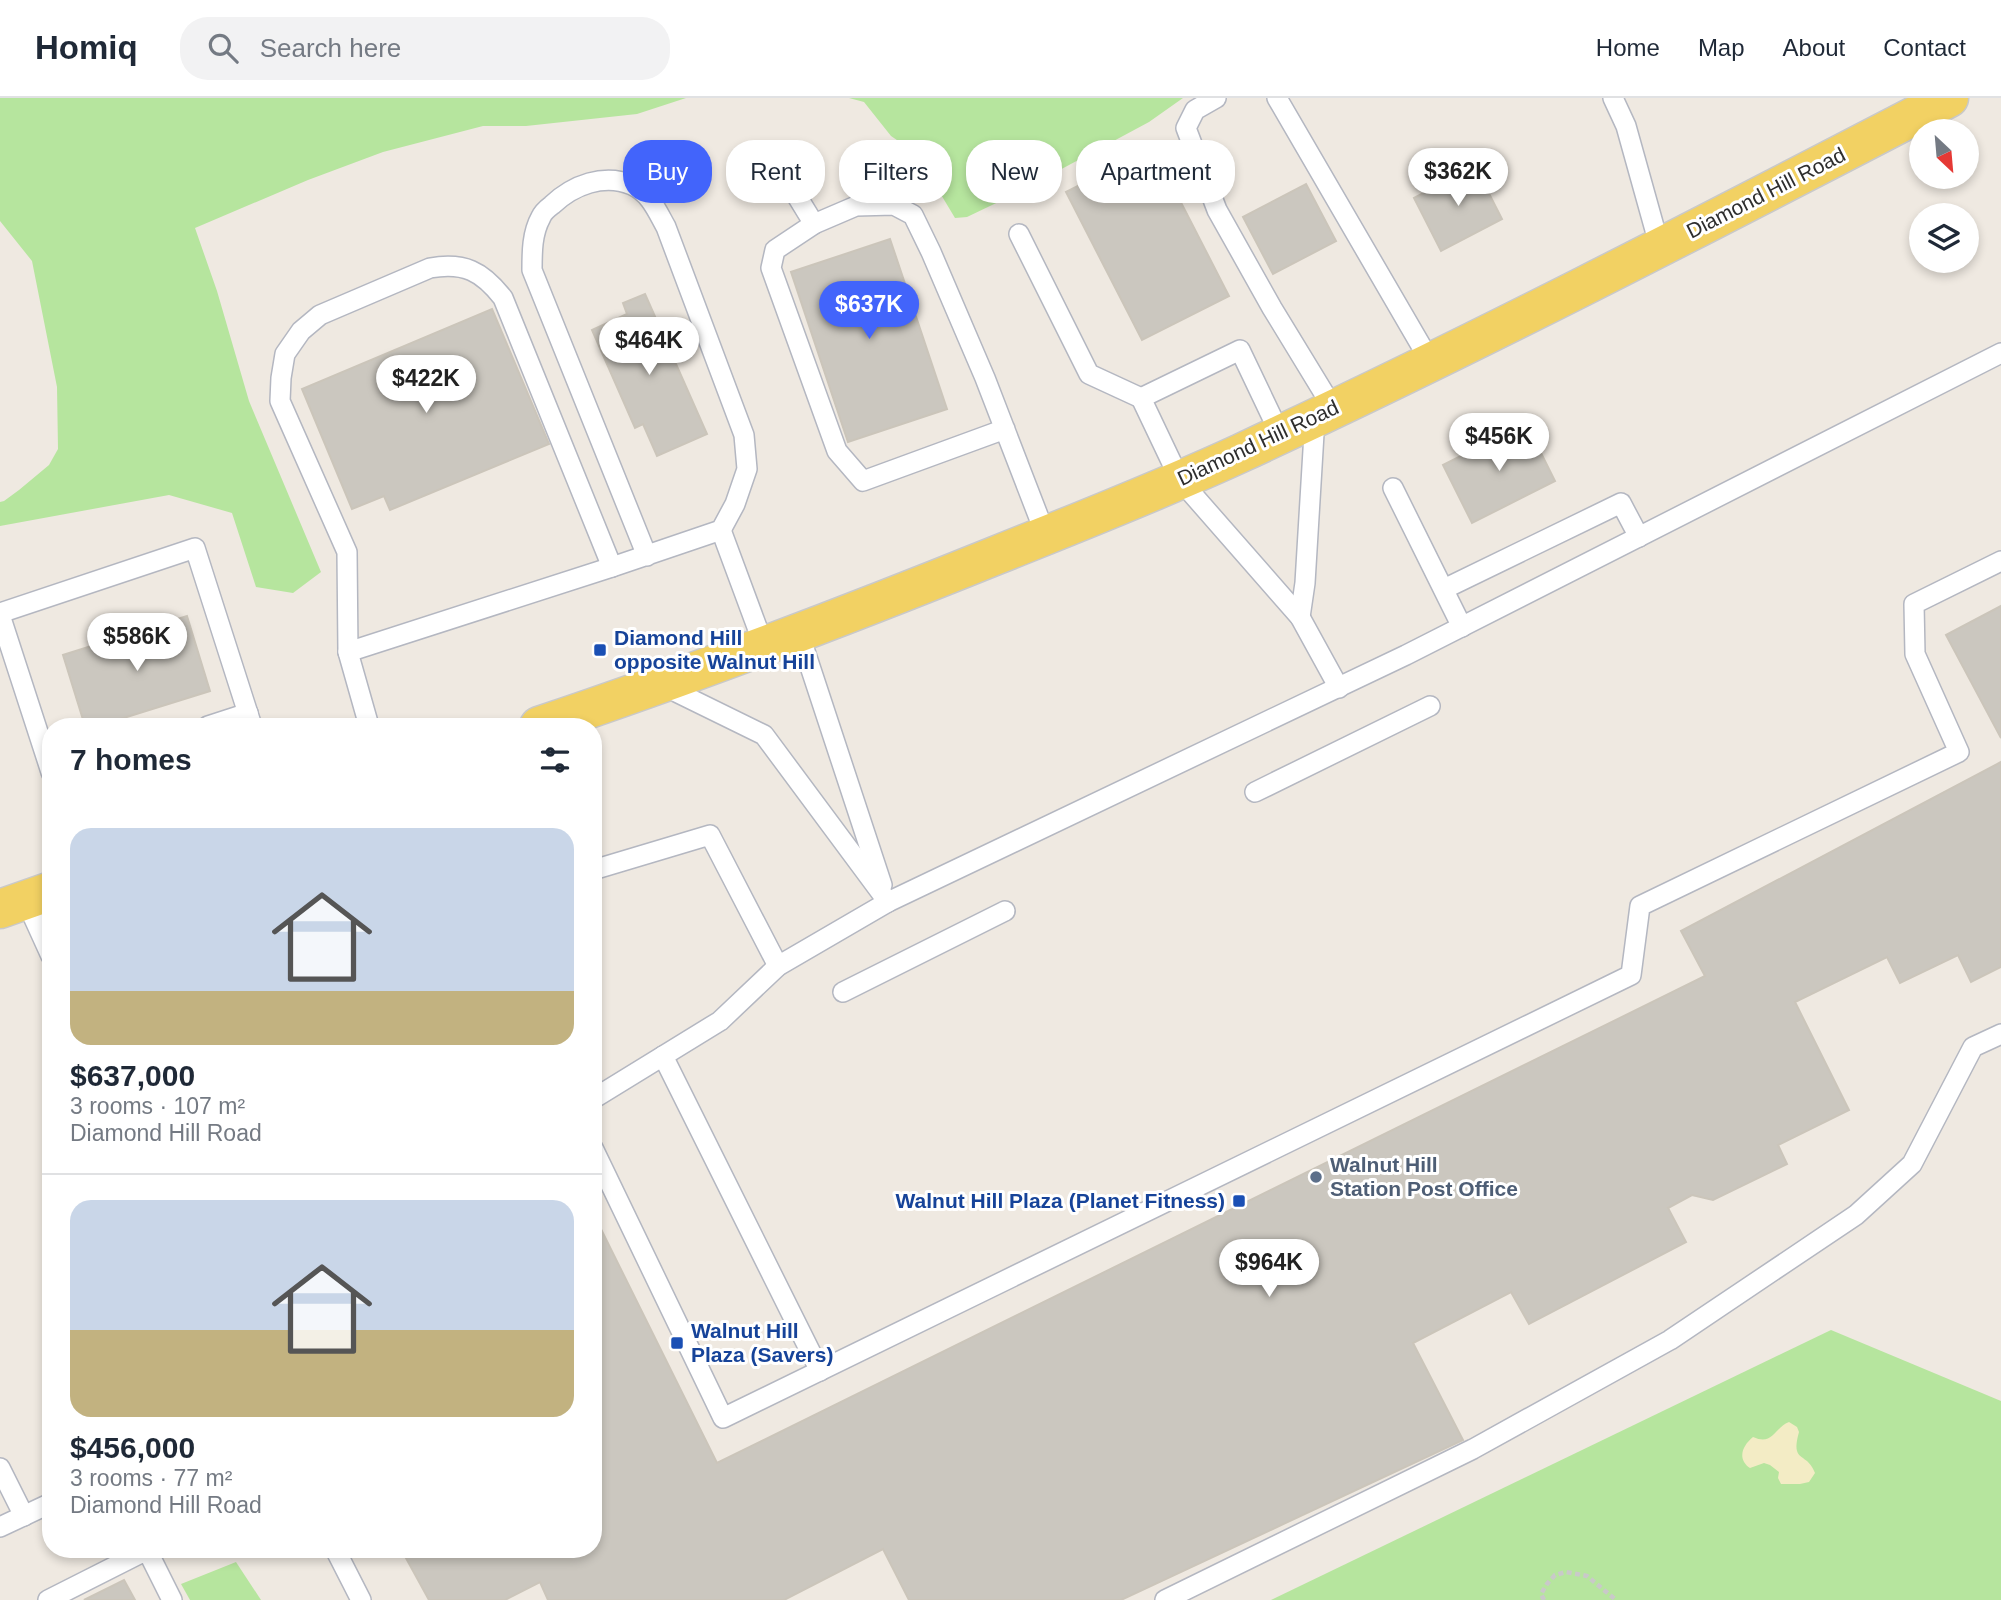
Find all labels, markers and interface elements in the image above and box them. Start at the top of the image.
search box [180,17,670,80]
text: Homiq [35,29,138,66]
icon: search [204,29,242,67]
text: Search here [260,33,401,63]
text: Home [1596,34,1660,61]
text: Map [1698,34,1745,61]
text: About [1783,34,1845,61]
text: Contact [1883,34,1966,61]
north arrow [1909,119,1979,189]
map controls [1909,119,1979,273]
chip: Buy [623,140,712,203]
chip: Rent [726,140,825,203]
chip: Filters [839,140,952,203]
chip: New [966,140,1062,203]
chip: Apartment [1076,140,1235,203]
street label: Diamond Hill Road [1683,143,1849,243]
pin: $362K [1409,148,1507,208]
text: $362K [1424,158,1492,184]
button: layers [1909,203,1979,273]
pin: $637K [820,282,918,341]
text: $637K [835,291,903,317]
pin: $464K [600,317,698,377]
text: $464K [615,327,683,353]
pin: $422K [377,356,475,415]
text: $422K [392,365,460,391]
street label: Diamond Hill Road [1174,395,1342,490]
pin: $456K [1450,414,1548,473]
text: $456K [1465,423,1533,449]
pin: $586K [88,614,186,673]
text: $586K [103,623,171,649]
place label: Diamond Hill opposite Walnut Hill [614,626,815,673]
marker: Diamond Hill opposite Walnut Hill [592,642,608,658]
icon: filters [536,741,574,779]
text: 7 homes [70,743,192,776]
icon: home [259,874,385,1000]
text: $637,000 [70,1059,195,1092]
text: 3 rooms · 107 m² [70,1093,245,1119]
text: Diamond Hill Road [70,1120,262,1146]
place label: Walnut Hill Station Post Office [1330,1153,1518,1200]
marker: Walnut Hill Station Post Office [1308,1169,1324,1185]
place label: Walnut Hill Plaza (Planet Fitness) [896,1189,1225,1212]
marker: Walnut Hill Plaza (Planet Fitness) [1231,1193,1247,1209]
pin: $964K [1220,1240,1318,1299]
icon: home [259,1246,385,1372]
text: $964K [1235,1249,1303,1275]
place label: Walnut Hill Plaza (Savers) [691,1319,833,1366]
marker: Walnut Hill Plaza (Savers) [669,1335,685,1351]
text: $456,000 [70,1431,195,1464]
text: 3 rooms · 77 m² [70,1465,232,1491]
text: Diamond Hill Road [70,1492,262,1518]

